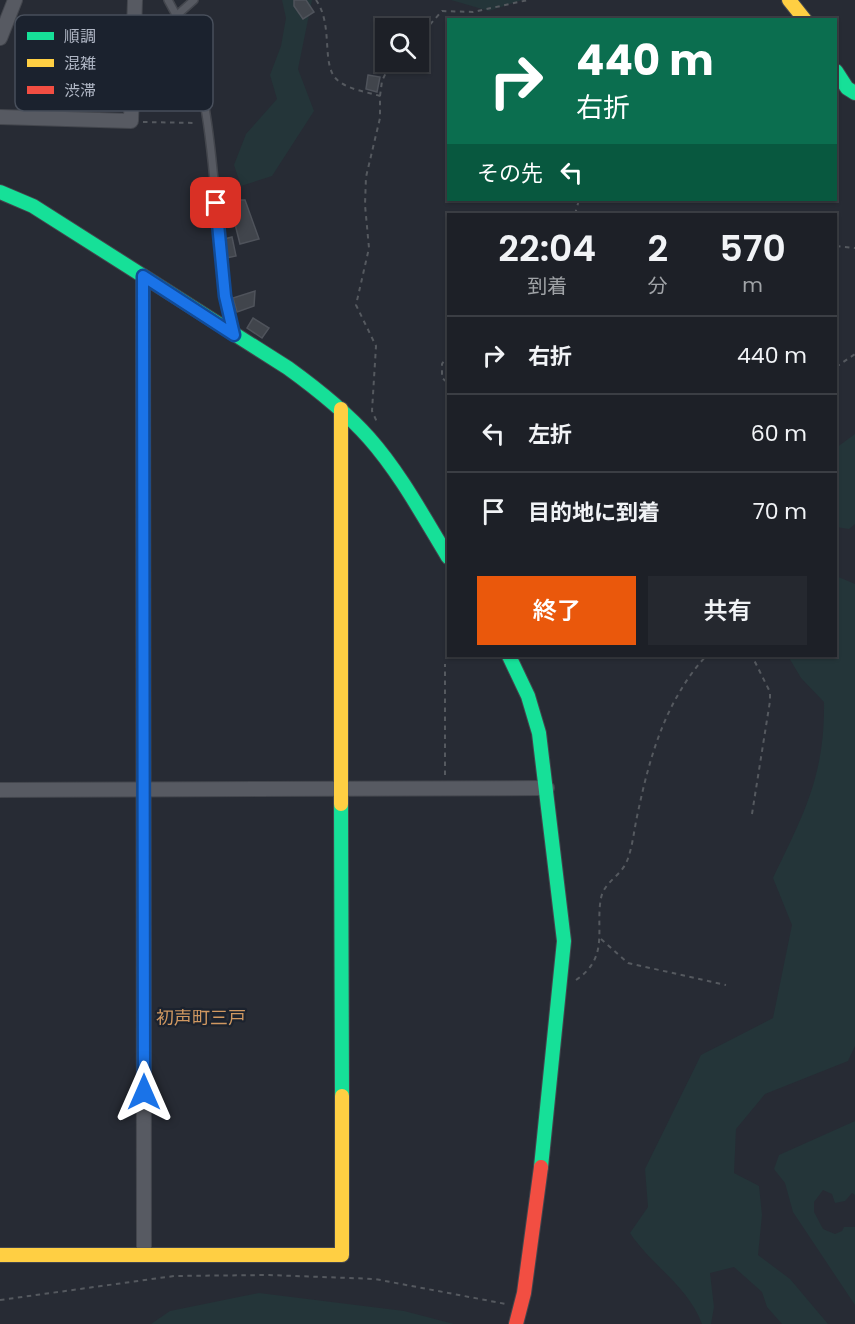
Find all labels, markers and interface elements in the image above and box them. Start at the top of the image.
legend [15,15,213,111]
map controls [375,18,429,72]
button: search [375,18,429,72]
text: 順調 [64,25,96,48]
text: 440 m [576,31,714,90]
icon: right [477,42,555,120]
text: 混雑 [64,52,96,75]
text: 渋滞 [64,79,96,102]
text: 右折 [576,89,630,126]
icon: left [555,156,588,189]
text: その先 [477,158,543,189]
pin [190,177,241,228]
icon: arrive [199,186,232,219]
text: 22:04 [498,223,596,274]
text: 2 [647,223,668,274]
text: 570 [719,223,786,274]
text: m [742,271,763,299]
text: 到着 [527,272,567,300]
text: 分 [648,272,668,300]
icon: right [477,339,510,372]
text: 440 m [737,340,807,371]
text: 右折 [528,341,572,372]
icon: left [477,417,510,450]
text: 60 m [751,418,807,449]
text: 左折 [528,419,572,450]
icon: arrive [477,495,510,528]
text: 70 m [753,496,807,527]
text: 目的地に到着 [528,497,660,528]
button: 終了 [477,576,636,645]
button: 共有 [648,576,807,645]
district label: 初声町三戸 [156,1005,246,1030]
position arrow [112,1060,176,1124]

